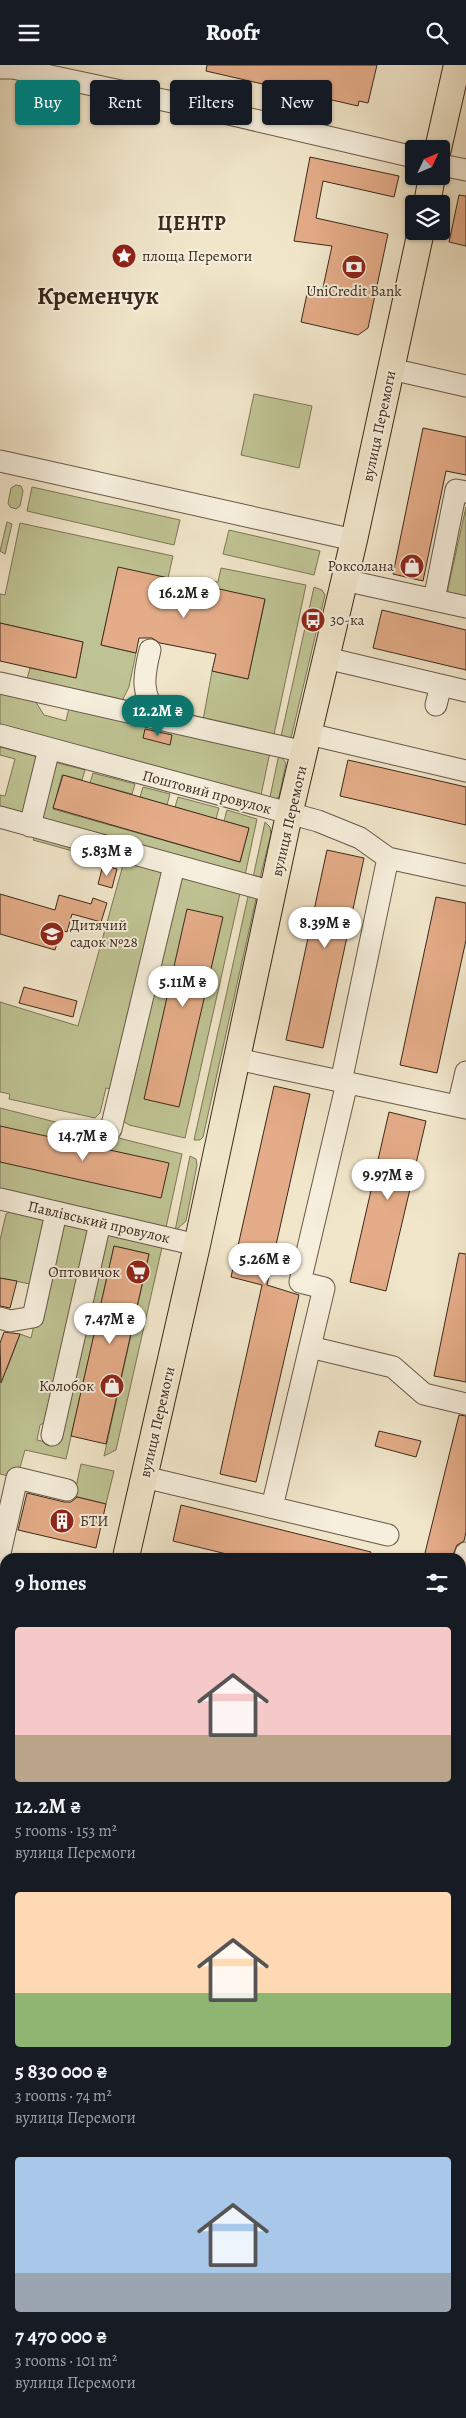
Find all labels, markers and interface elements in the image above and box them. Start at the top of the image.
text: Roofr [206,18,260,48]
icon: menu [15,19,43,47]
icon: search [423,19,451,47]
chip: Buy [15,80,80,125]
chip: Rent [90,80,160,125]
chip: Filters [170,80,252,125]
chip: New [262,80,332,125]
north arrow [405,140,450,185]
map controls [405,140,450,240]
button: layers [405,195,450,240]
district label: ЦЕНТР [157,210,227,237]
place icon: площа Перемоги [111,243,137,269]
place label: площа Перемоги [142,246,253,266]
bank icon: UniCredit Bank [341,254,367,280]
district label: Кременчук [37,279,160,313]
place label: UniCredit Bank [306,281,402,301]
street label: вулиця Перемоги [357,368,401,484]
shop icon: Роксолана [399,553,425,579]
place label: Роксолана [327,556,394,576]
pin: 16.2M ₴ [138,577,230,619]
text: 16.2M ₴ [159,582,209,604]
bus stop icon: 30-ка [300,607,326,633]
place label: 30-ка [330,610,364,630]
pin: 12.2M ₴ [112,695,204,737]
text: 12.2M ₴ [133,700,183,722]
street label: вулиця Перемоги [267,763,312,878]
street label: Поштовий провулок [140,765,274,819]
pin: 5.83M ₴ [61,835,153,877]
text: 5.83M ₴ [82,840,132,862]
pin: 8.39M ₴ [279,907,371,949]
text: 8.39M ₴ [299,912,351,934]
place label: Дитячий садок №28 [70,915,138,952]
school or university icon: Дитячий садок №28 [39,921,65,947]
pin: 5.11M ₴ [137,965,229,1008]
text: 5.11M ₴ [159,971,207,993]
pin: 14.7M ₴ [37,1119,129,1162]
text: 14.7M ₴ [58,1125,108,1147]
pin: 9.97M ₴ [342,1159,434,1201]
text: 9.97M ₴ [363,1164,413,1186]
street label: Павлівський провулок [26,1196,172,1248]
pin: 5.26M ₴ [219,1243,311,1285]
text: 5.26M ₴ [239,1248,291,1270]
supermarket icon: Оптовичок [125,1259,151,1285]
place label: Оптовичок [48,1262,120,1282]
pin: 7.47M ₴ [64,1303,156,1345]
text: 7.47M ₴ [85,1308,135,1330]
street label: вулиця Перемоги [135,1364,180,1479]
shop icon: Колобок [99,1373,125,1399]
place label: Колобок [39,1376,94,1396]
building icon: БТИ [49,1508,75,1534]
place label: БТИ [80,1511,108,1531]
text: 9 homes [15,1569,86,1597]
icon: filters [423,1569,451,1597]
icon: home [188,1660,278,1750]
text: 12.2M ₴ [15,1792,81,1820]
text: 5 rooms · 153 m² [15,1820,117,1842]
text: вулиця Перемоги [15,1842,136,1864]
icon: home [188,1925,278,2015]
text: 5 830 000 ₴ [15,2057,108,2085]
text: 3 rooms · 74 m² [15,2085,112,2107]
text: вулиця Перемоги [15,2107,136,2129]
icon: home [188,2190,278,2280]
text: 7 470 000 ₴ [15,2322,107,2350]
text: 3 rooms · 101 m² [15,2350,117,2372]
text: вулиця Перемоги [15,2372,136,2394]

